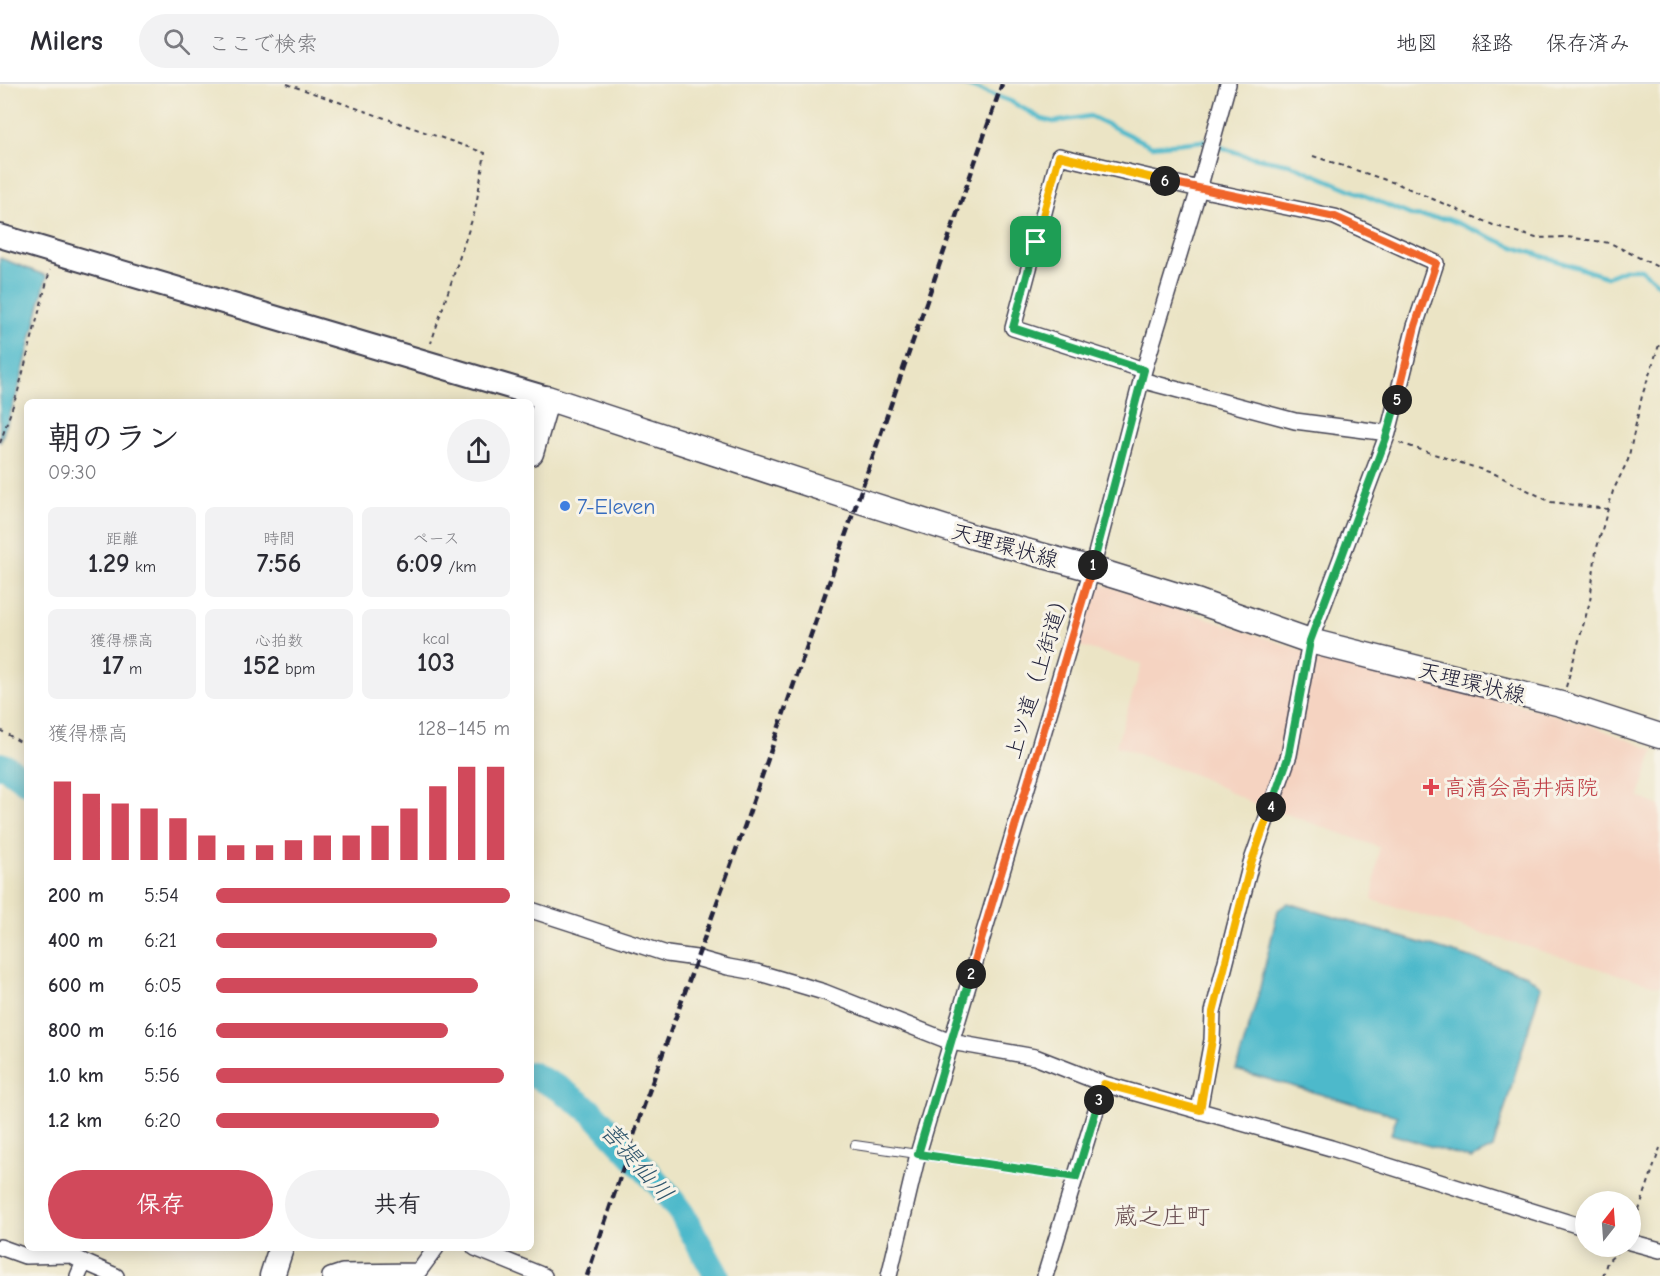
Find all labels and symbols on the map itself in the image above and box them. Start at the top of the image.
pin: 6 [1150,166,1180,196]
pin [1010,216,1061,267]
pin: 5 [1382,385,1412,415]
place label: 7-Eleven [577,494,656,520]
marker: 7-Eleven [558,499,572,513]
street label: 天理環状線 [948,518,1061,574]
pin: 1 [1078,550,1108,580]
street label: 上ツ道（上街道） [1000,586,1076,762]
street label: 天理環状線 [1415,657,1528,709]
place label: 高清会高井病院 [1444,775,1598,801]
marker: 高清会高井病院 [1422,778,1440,796]
pin: 4 [1256,792,1286,822]
pin: 2 [956,959,986,989]
pin: 3 [1084,1085,1114,1115]
water label: 菩提仙川 [595,1117,679,1207]
north arrow [1575,1191,1641,1257]
district label: 蔵之庄町 [1114,1202,1210,1230]

